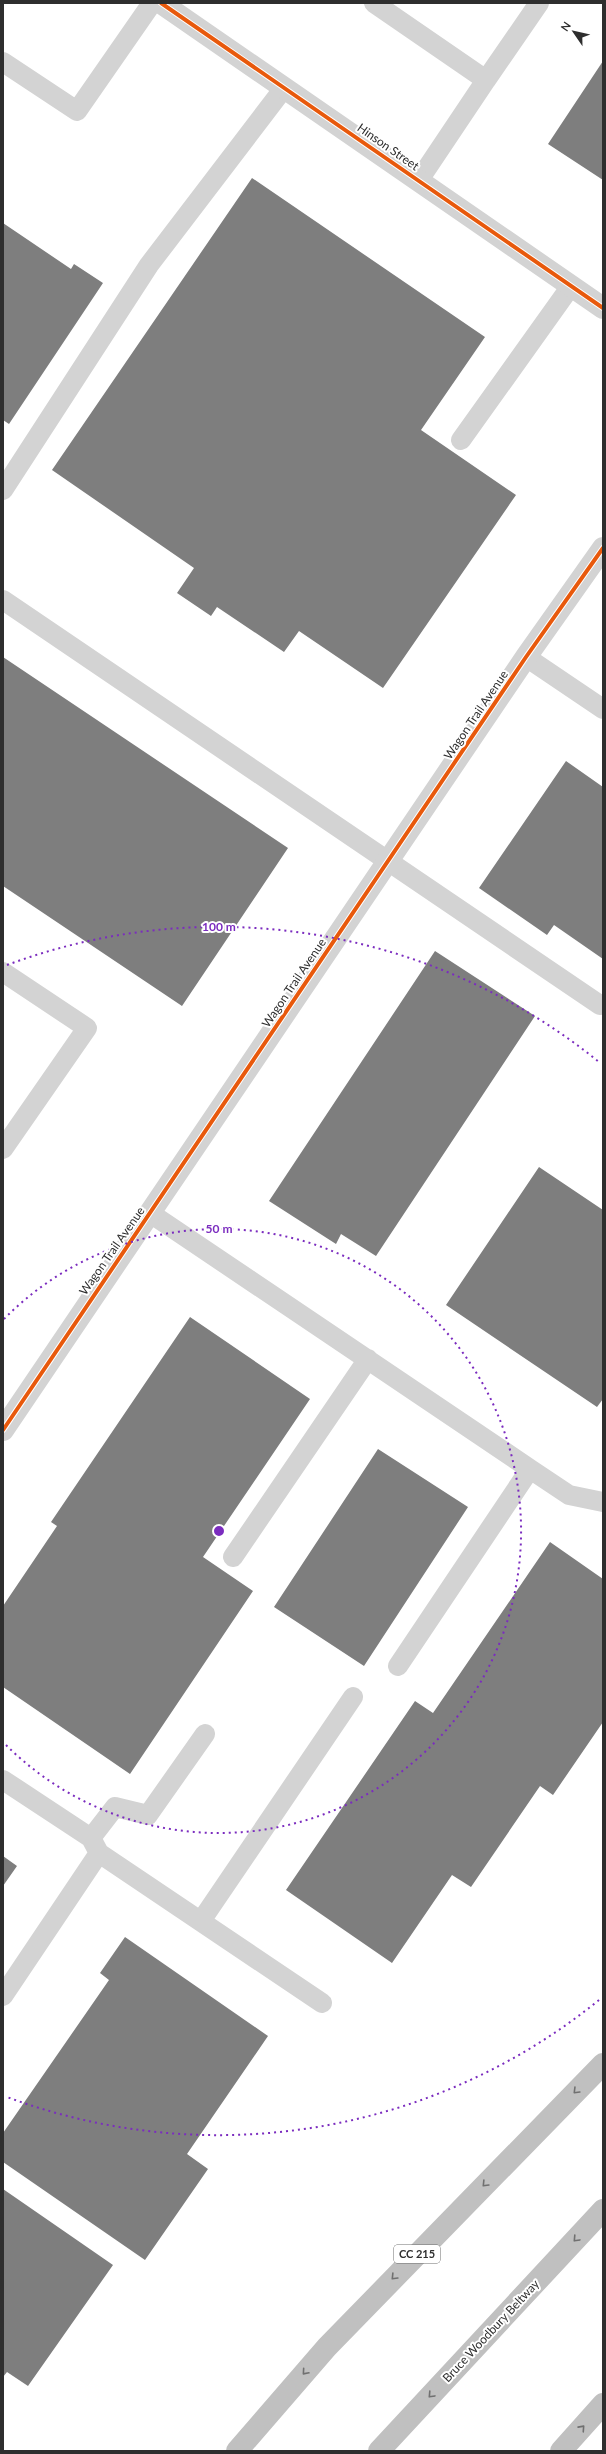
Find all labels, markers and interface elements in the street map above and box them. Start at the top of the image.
north arrow [554,12,594,52]
text: N [558,19,573,33]
street label: Hinson Street [354,120,423,174]
street label: Wagon Trail Avenue [440,667,511,762]
text: 100 m [202,919,236,934]
street label: Wagon Trail Avenue [258,935,329,1030]
street label: Wagon Trail Avenue [76,1204,148,1298]
text: 50 m [206,1221,232,1236]
centre of rings [212,1524,226,1538]
one-way arrow [573,2086,581,2094]
one-way arrow [482,2179,490,2187]
one-way arrow [574,2234,581,2242]
road number: CC 215 [394,2245,440,2263]
one-way arrow [391,2272,399,2280]
street label: Bruce Woodbury Beltway [439,2276,543,2385]
one-way arrow [302,2367,309,2375]
one-way arrow [428,2391,435,2398]
one-way arrow [577,2425,585,2433]

